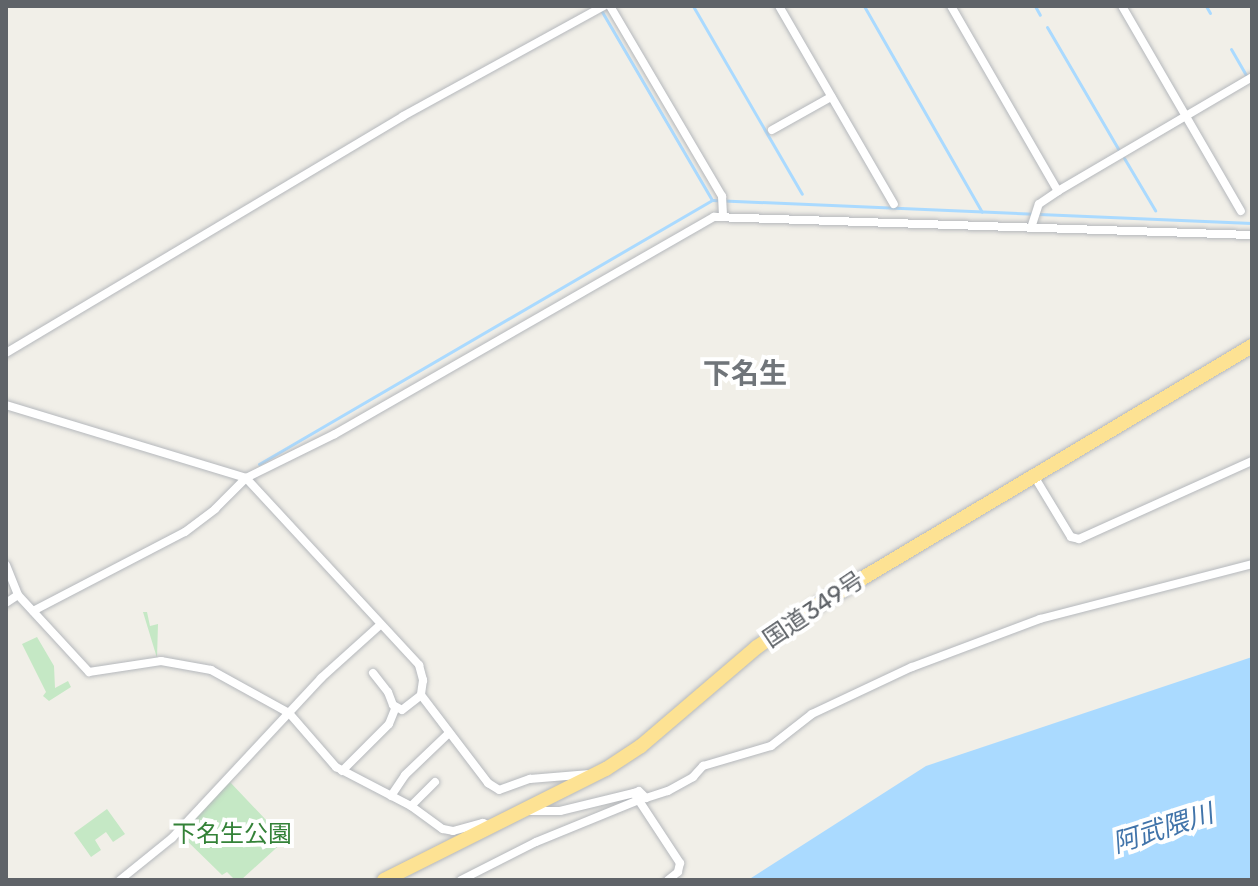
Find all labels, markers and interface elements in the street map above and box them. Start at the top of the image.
district label: 下名生 [703,357,787,391]
street label: 国道349号 [758,566,870,654]
water label: 阿武隈川 [1109,798,1217,860]
park label: 下名生公園 [172,821,292,849]

